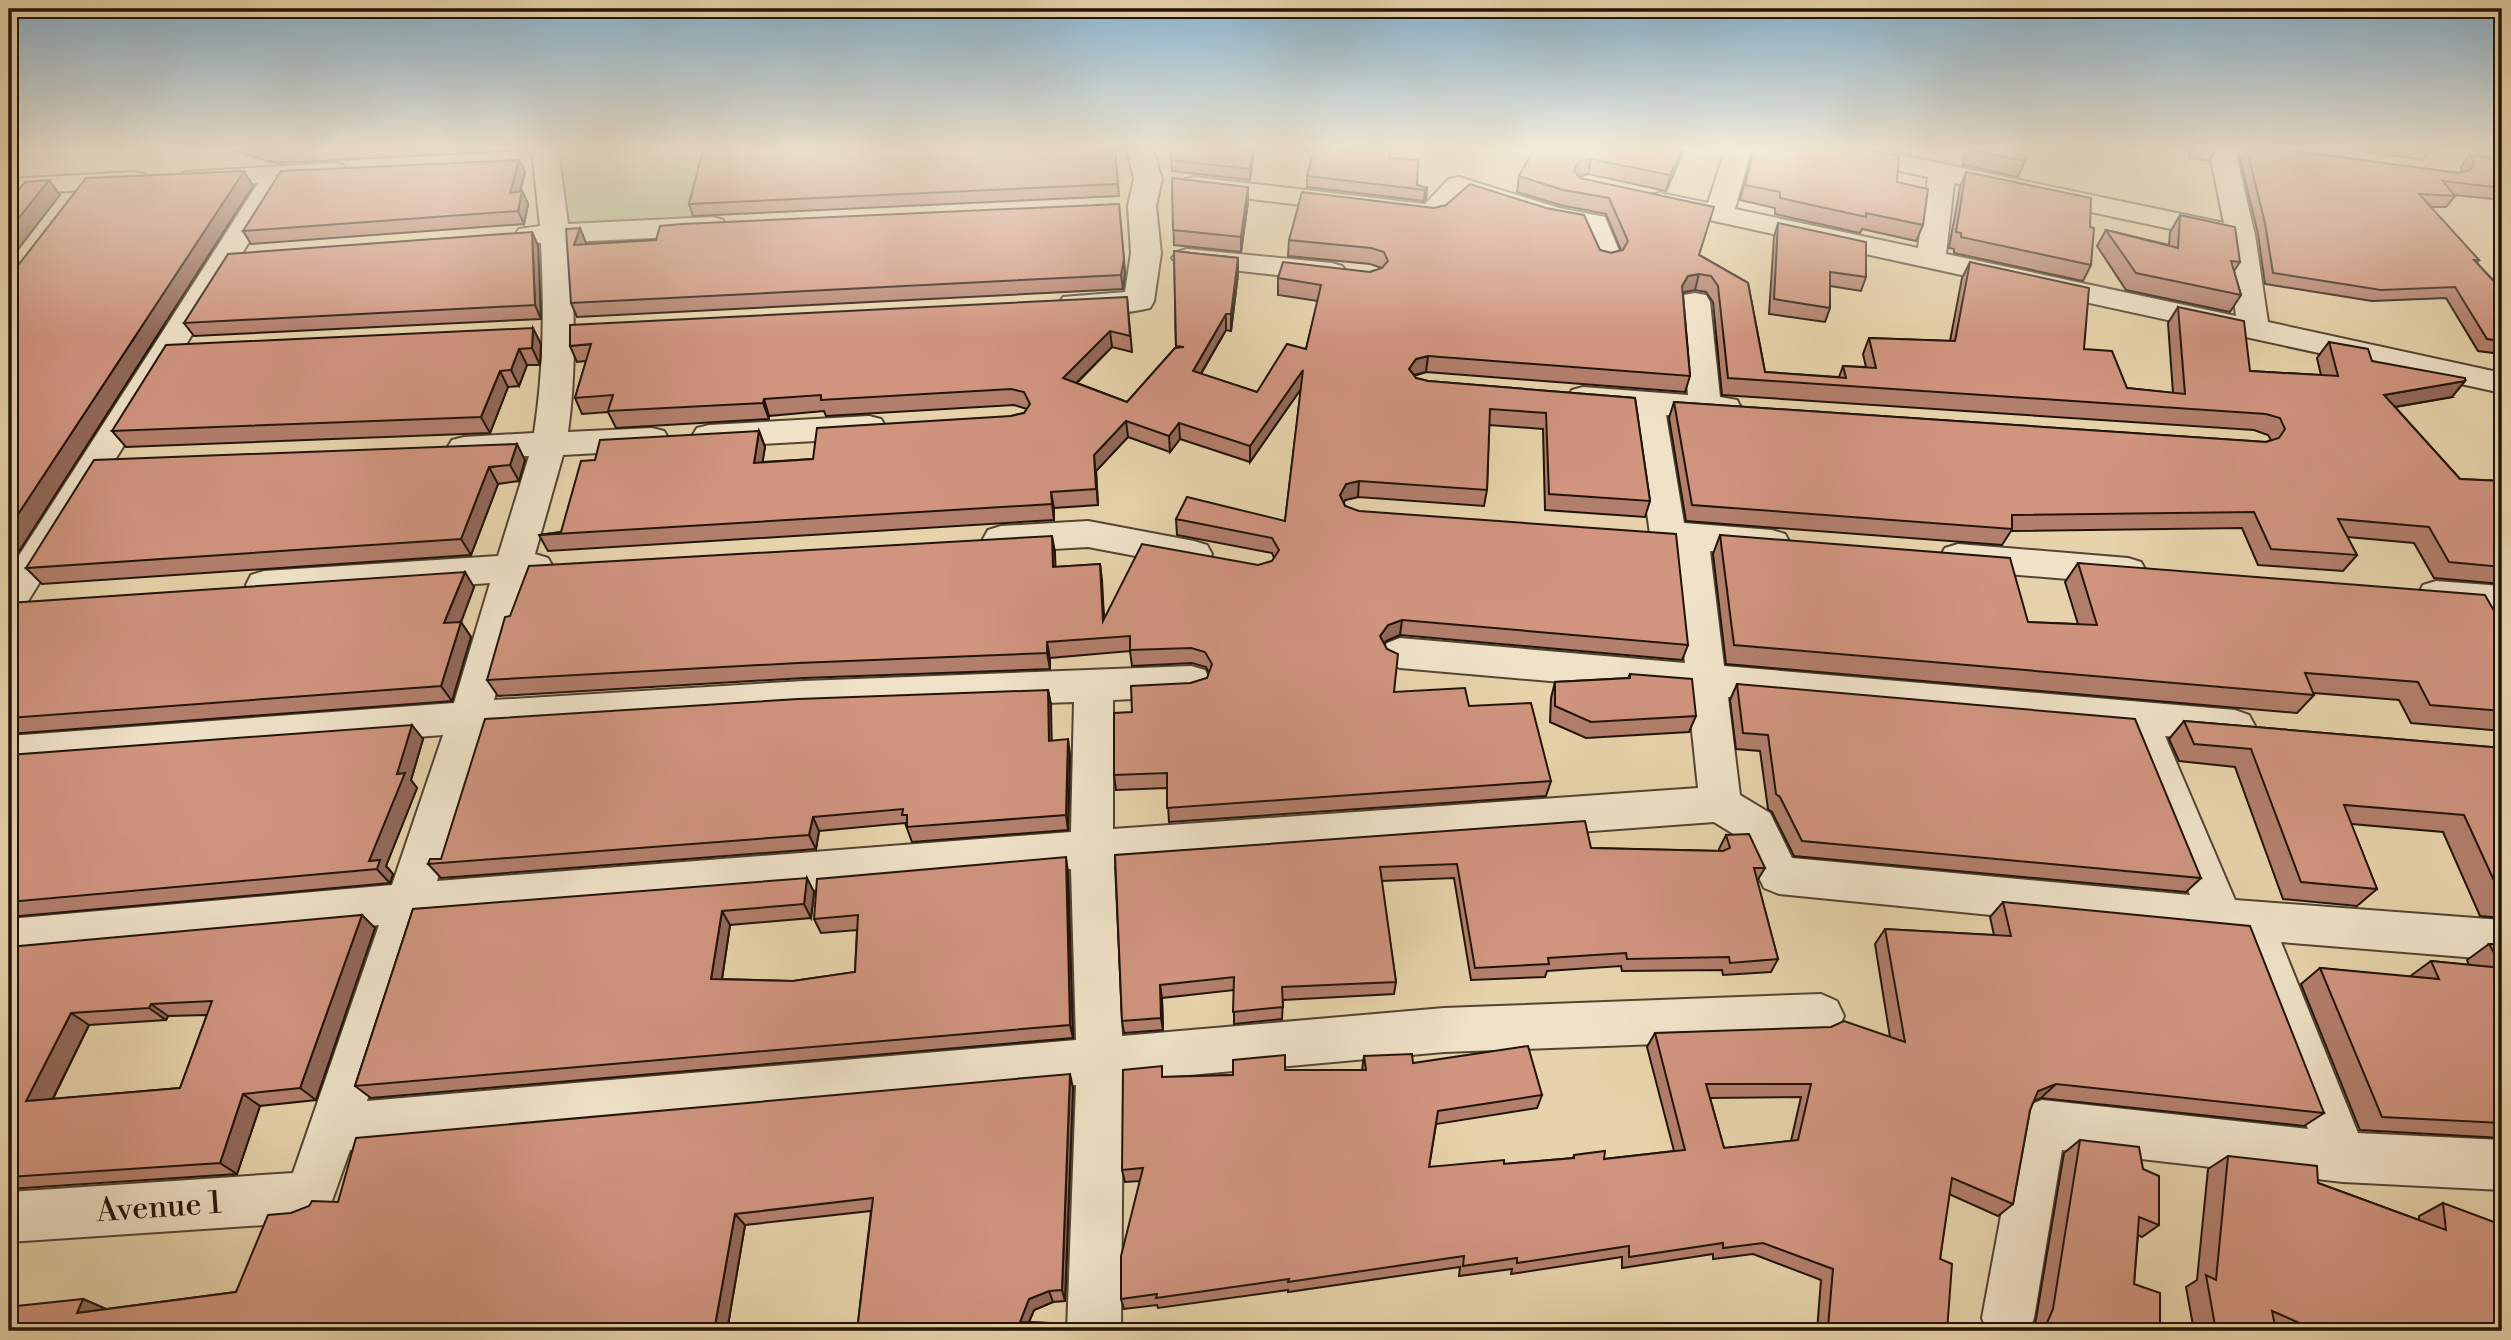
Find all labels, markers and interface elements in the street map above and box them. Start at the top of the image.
street label: Avenue 1 [94,1183,223,1231]

